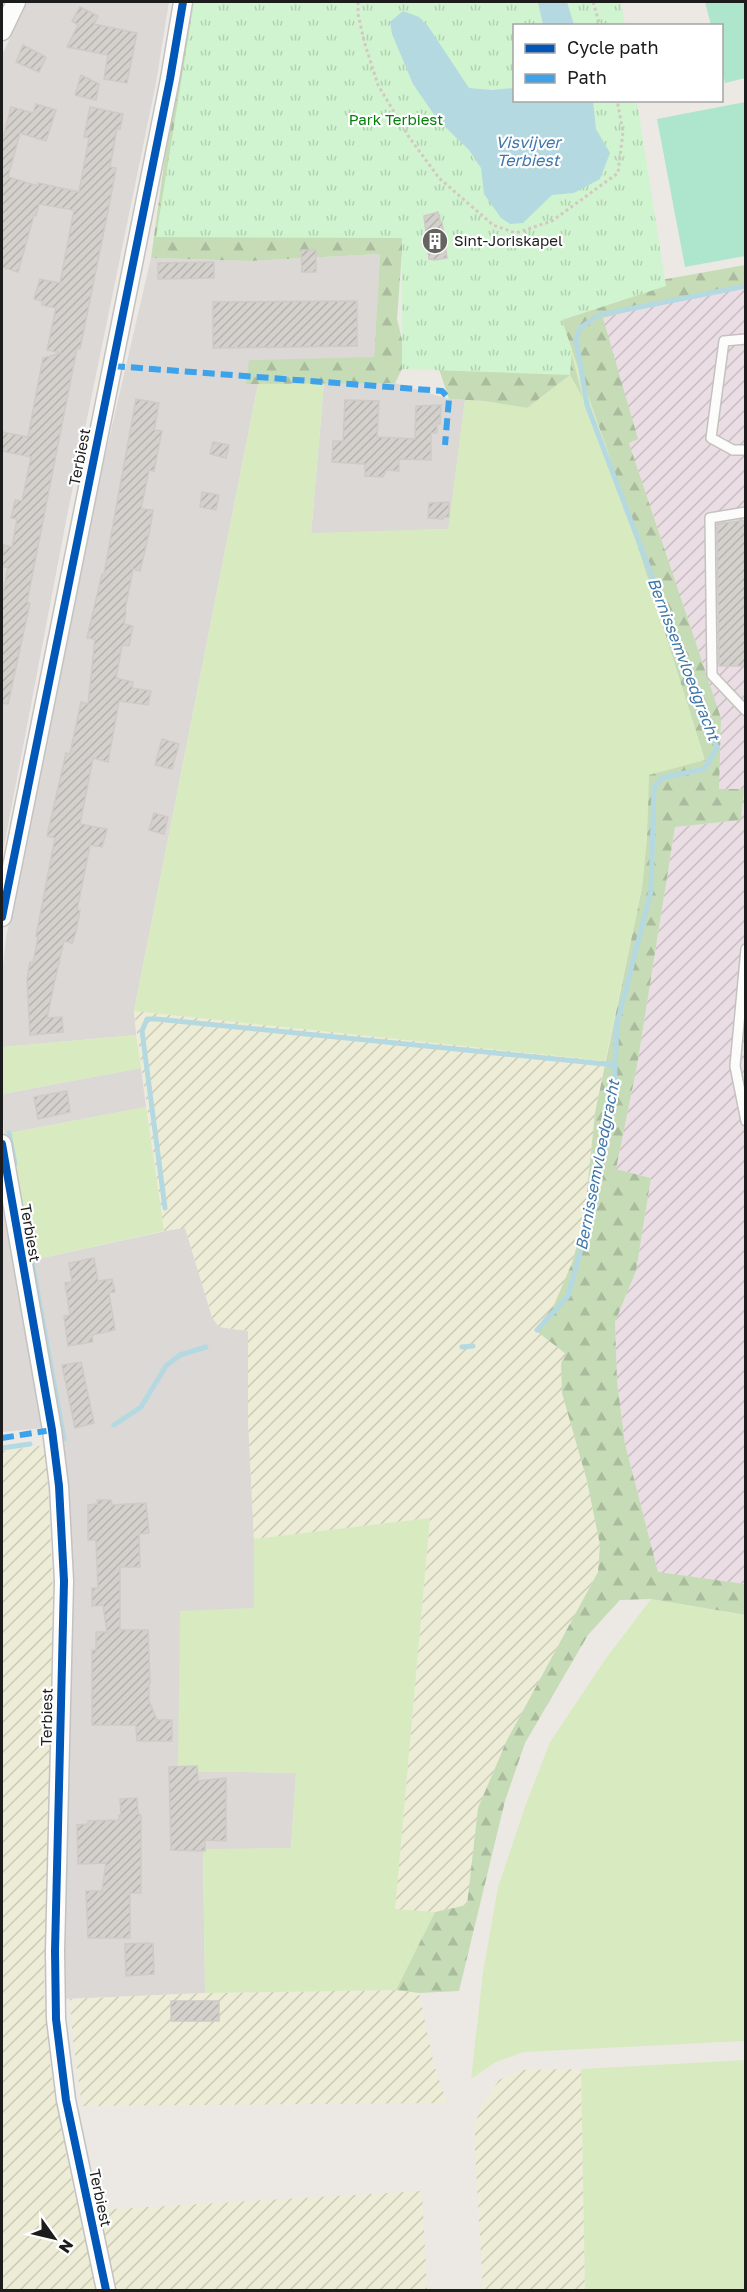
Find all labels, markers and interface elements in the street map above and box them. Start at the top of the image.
legend [513,24,723,102]
text: Cycle path [567,36,659,58]
text: Path [567,66,607,88]
park label: Park Terbiest [349,110,443,128]
water label: Visvijver Terbiest [495,132,563,170]
building icon: Sint-Joriskapel [420,226,450,256]
place label: Sint-Joriskapel [454,231,563,249]
street label: Terbiest [65,426,93,487]
water label: Bernissemvloedgracht [644,575,725,745]
water label: Bernissemvloedgracht [571,1077,624,1252]
street label: Terbiest [17,1203,45,1263]
street label: Terbiest [36,1688,56,1746]
street label: Terbiest [86,2167,116,2228]
north arrow [24,2208,84,2268]
text: N [55,2236,78,2257]

